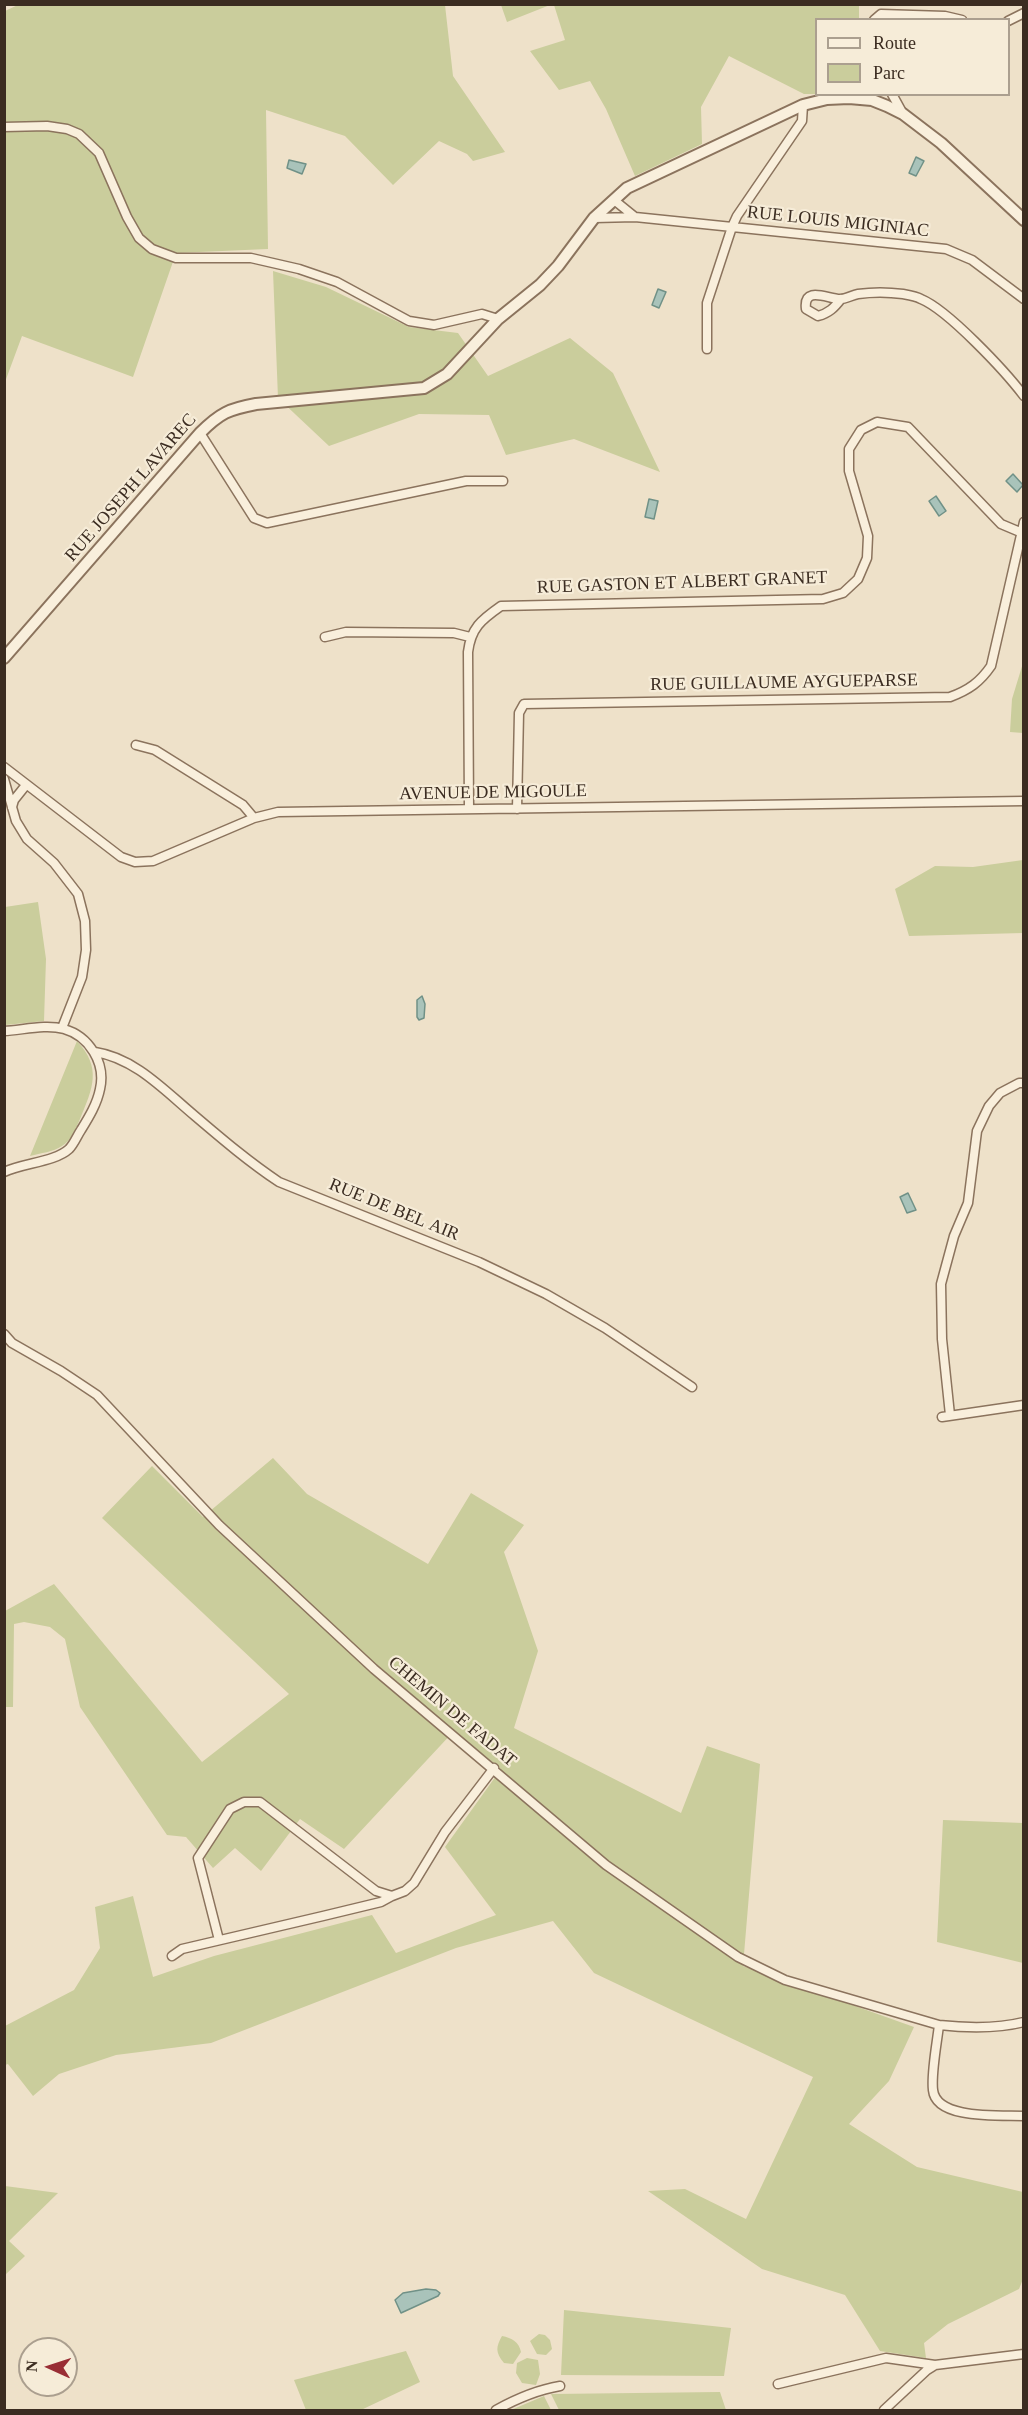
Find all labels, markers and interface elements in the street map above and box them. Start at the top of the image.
legend [815,18,1010,96]
text: Route [873,33,916,53]
text: Parc [873,63,905,83]
street label: RUE LOUIS MIGINIAC [746,202,930,242]
street label: RUE JOSEPH LAVAREC [61,409,201,567]
street label: RUE GASTON ET ALBERT GRANET [536,567,828,599]
street label: RUE GUILLAUME AYGUEPARSE [650,670,918,696]
street label: AVENUE DE MIGOULE [399,781,587,805]
street label: RUE DE BEL AIR [326,1174,462,1246]
street label: CHEMIN DE FADAT [384,1652,520,1772]
north arrow [18,2337,78,2397]
text: N [23,2360,40,2372]

